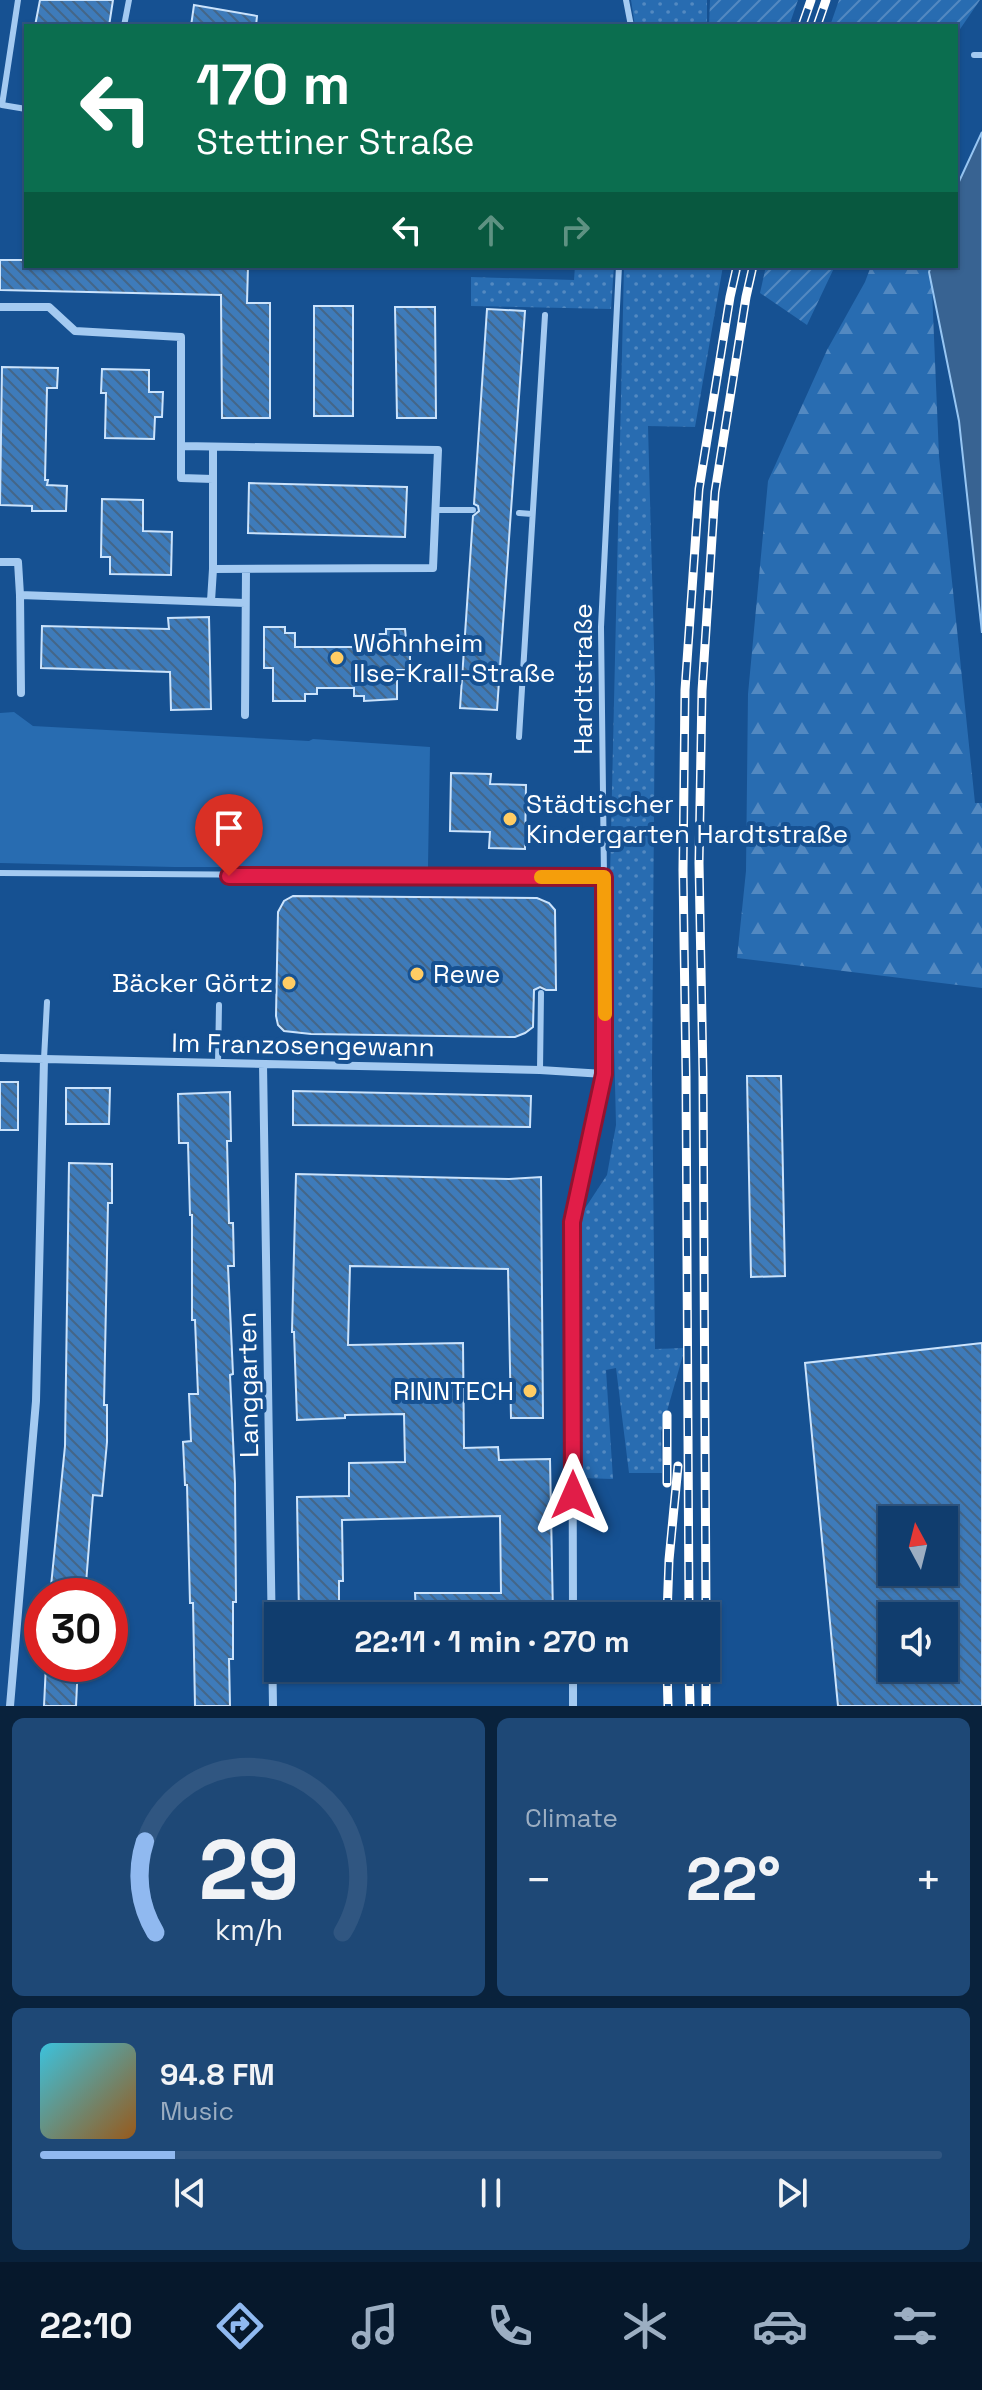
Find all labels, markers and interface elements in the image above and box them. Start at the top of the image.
text: 170 m [196,49,350,120]
icon: left [64,56,168,160]
text: Stettiner Straße [196,119,475,165]
icon: left [385,208,429,252]
icon: ahead [469,208,513,252]
icon: right [553,208,597,252]
street label: Hardtstraße [566,603,600,755]
place label: Wohnheim Ilse-Krall-Straße [353,626,555,690]
marker: Wohnheim Ilse-Krall-Straße [328,649,346,667]
place label: Städtischer Kindergarten Hardtstraße [526,787,848,851]
pin [195,794,263,876]
icon: arrive [207,806,251,850]
marker: Städtischer Kindergarten Hardtstraße [501,810,519,828]
place label: Rewe [433,957,501,991]
marker: Rewe [408,965,426,983]
place label: Bäcker Görtz [112,966,273,1000]
marker: Bäcker Görtz [280,974,298,992]
street label: Im Franzosengewann [171,1026,435,1064]
street label: Langgarten [230,1312,266,1458]
place label: RINNTECH [393,1374,514,1408]
marker: RINNTECH [521,1382,539,1400]
position arrow [531,1453,615,1537]
north arrow [878,1506,958,1586]
map controls [878,1506,958,1682]
speed limit sign: 30 [24,1578,128,1682]
button: sound [878,1602,958,1682]
text: 22:11 · 1 min · 270 m [354,1622,630,1661]
text: Climate [525,1801,618,1835]
text: 29 [198,1817,299,1923]
text: 22° [686,1841,781,1918]
text: − [525,1852,552,1908]
text: + [915,1852,942,1908]
text: km/h [214,1912,283,1948]
text: 94.8 FM [160,2055,275,2094]
text: Music [160,2094,234,2128]
icon: previous [168,2171,212,2215]
icon: pause [469,2171,513,2215]
icon: next [770,2171,814,2215]
icon: directions [212,2298,268,2354]
icon: music [347,2298,403,2354]
icon: phone [482,2298,538,2354]
icon: climate [617,2298,673,2354]
icon: car [752,2298,808,2354]
icon: filters [887,2298,943,2354]
text: 22:10 [39,2303,133,2349]

